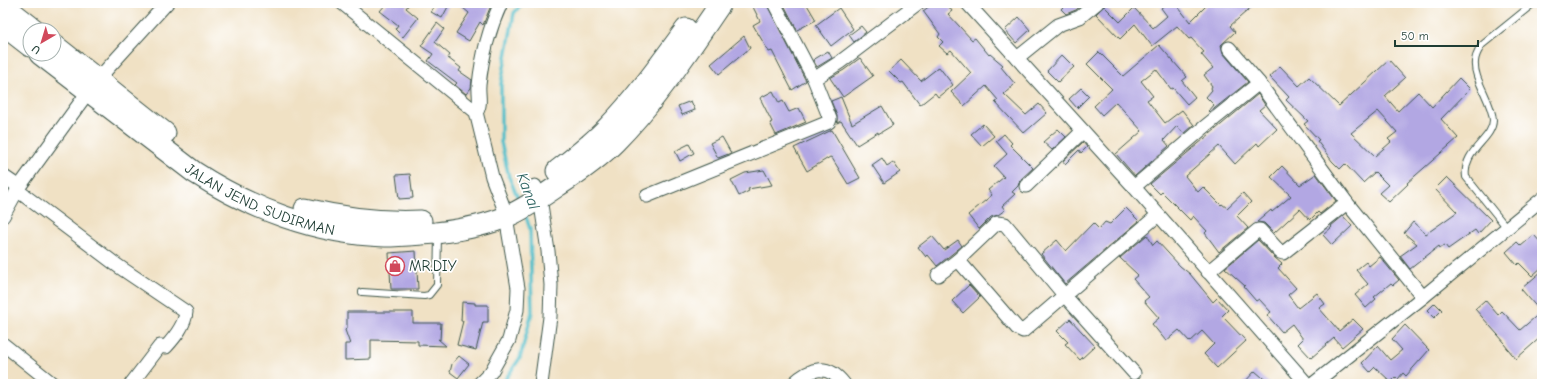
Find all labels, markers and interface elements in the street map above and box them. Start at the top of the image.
north arrow [22,22,62,62]
scale bar [1395,22,1478,48]
text: 50 m [1401,29,1429,43]
text: U [29,42,43,57]
street label: JALAN JEND. SUDIRMAN [181,159,336,239]
water label: Kanal [513,170,543,212]
shop icon: MR.DIY [384,255,406,277]
place label: MR.DIY [409,257,457,275]

